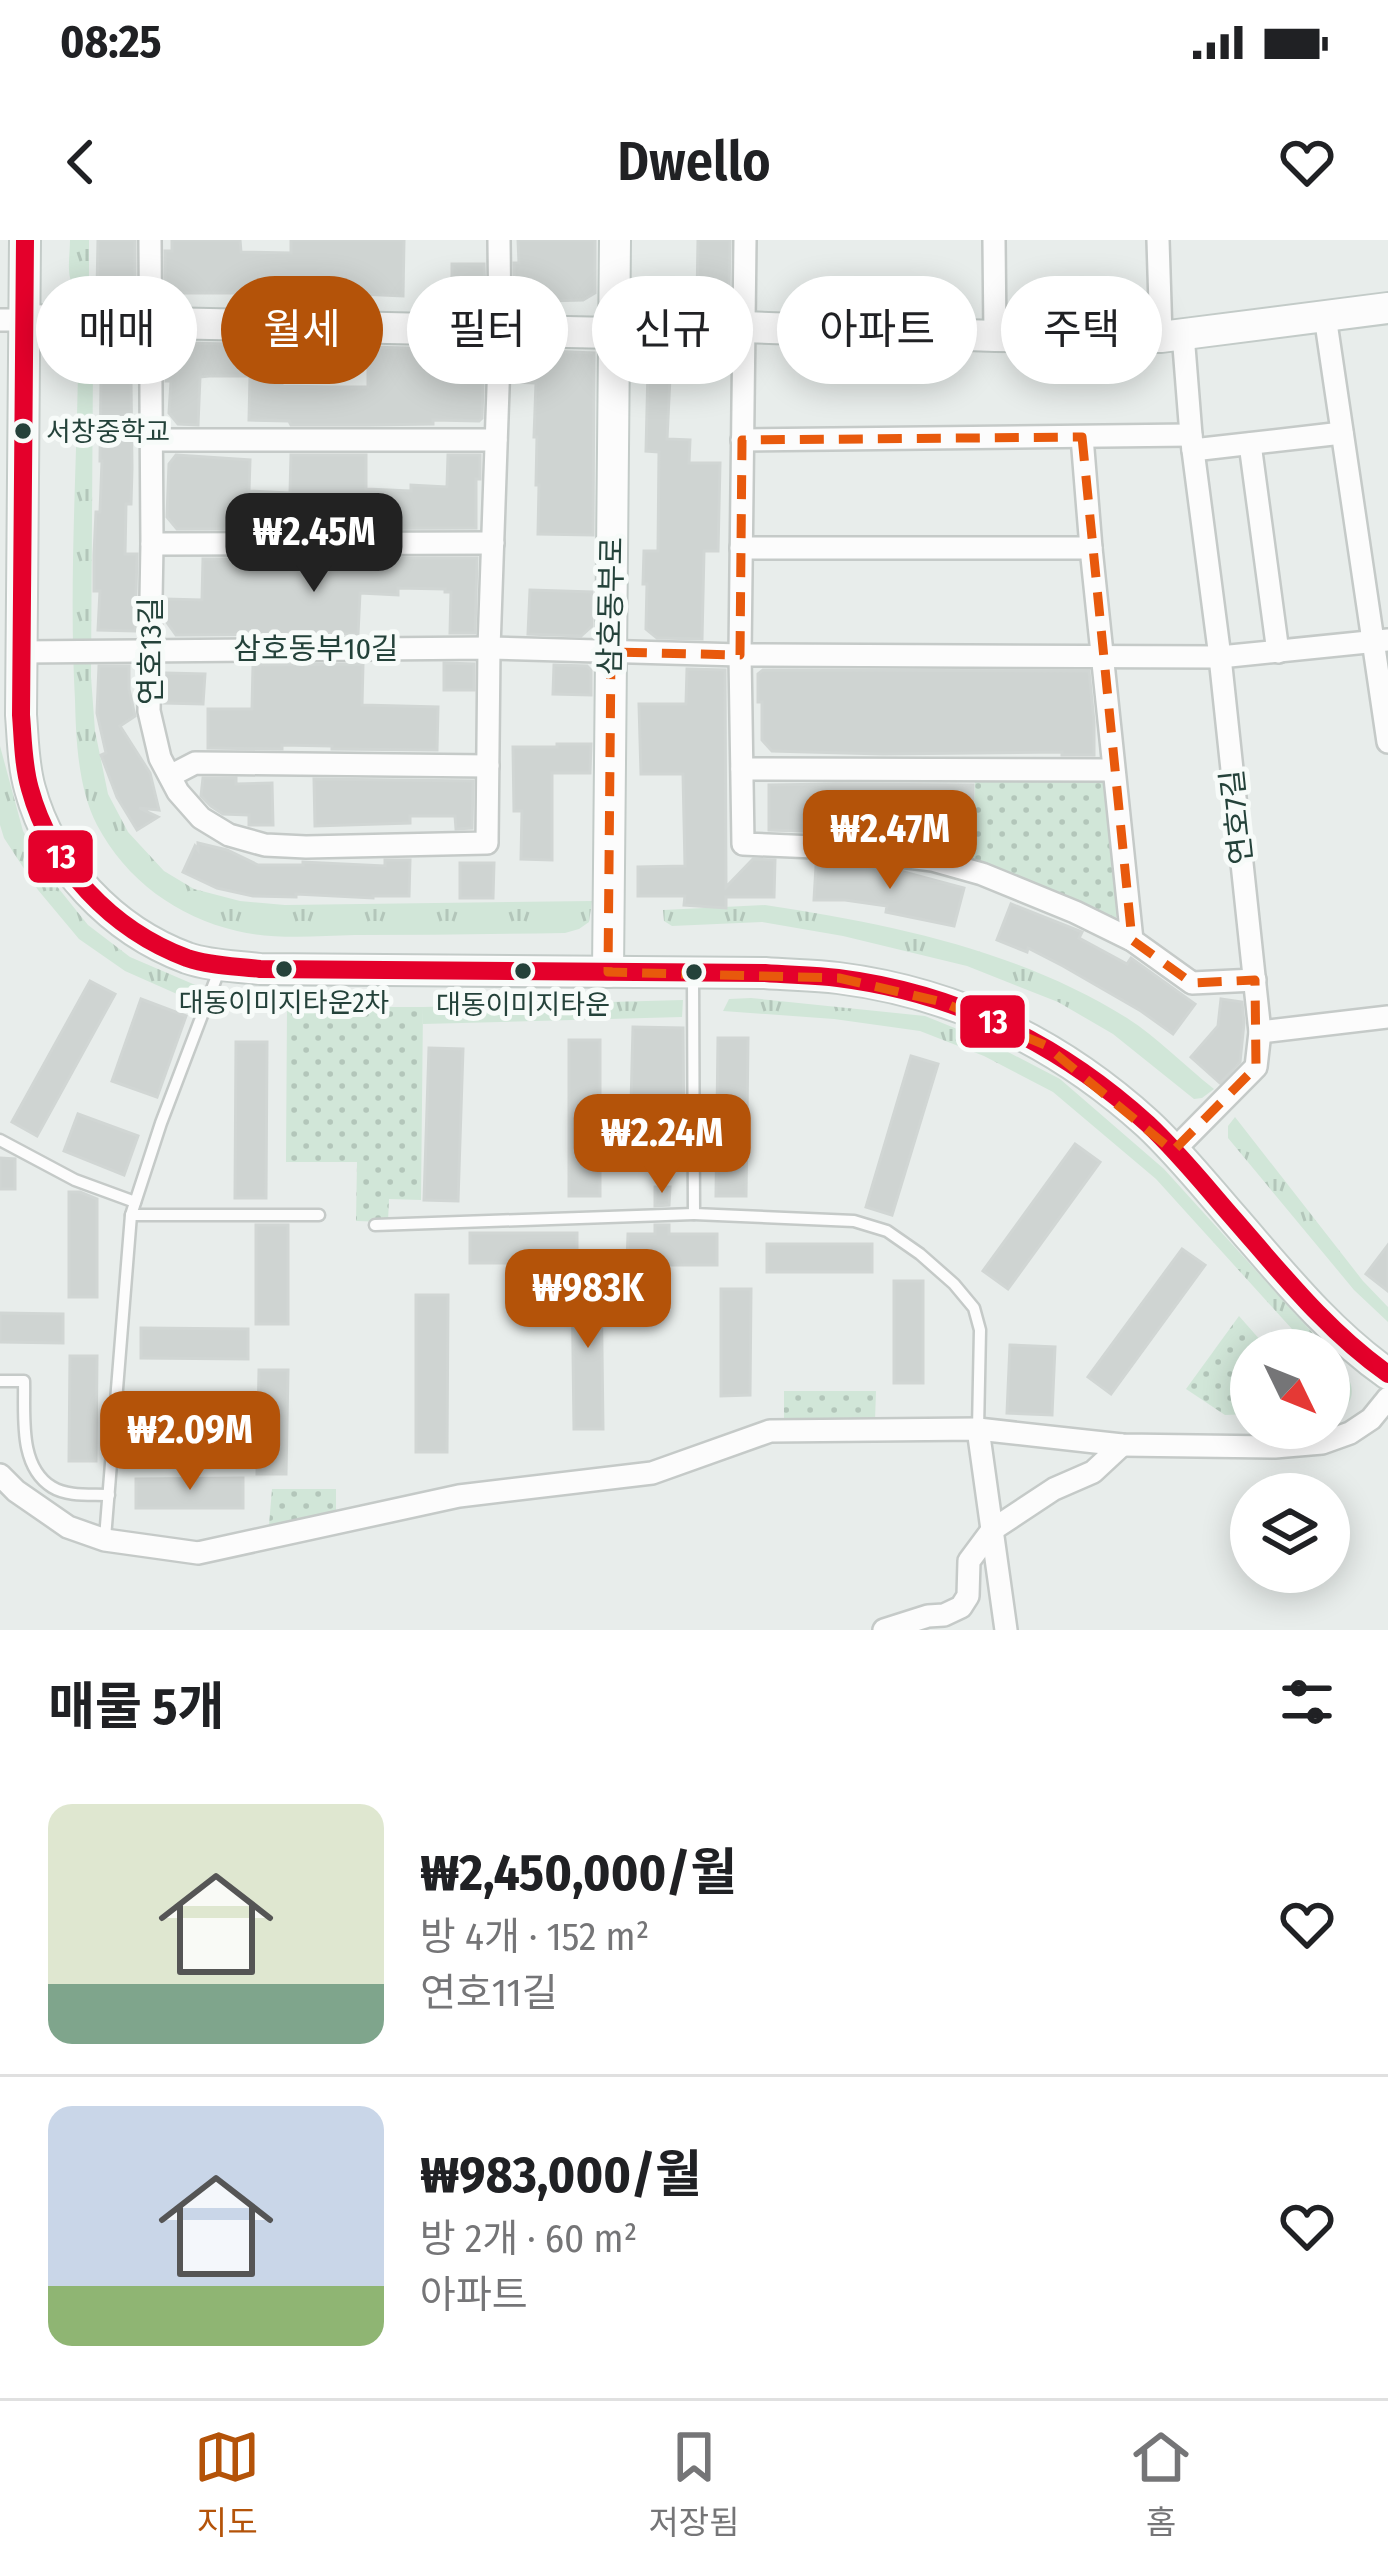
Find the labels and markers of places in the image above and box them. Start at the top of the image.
place label: 서창중학교 [46,416,170,448]
marker: 서창중학교 [12,420,34,442]
pin: ₩2.45M [216,493,412,595]
pin: ₩2.47M [792,790,988,892]
marker: 대동이미지타운2차 [273,958,295,980]
marker: 대동이미지타운 [512,960,534,982]
unlabelled marker [683,961,705,983]
place label: 대동이미지타운2차 [179,987,389,1019]
place label: 대동이미지타운 [436,989,610,1021]
pin: ₩2.24M [564,1094,760,1196]
pin: ₩983K [504,1249,672,1351]
pin: ₩2.09M [92,1391,288,1493]

